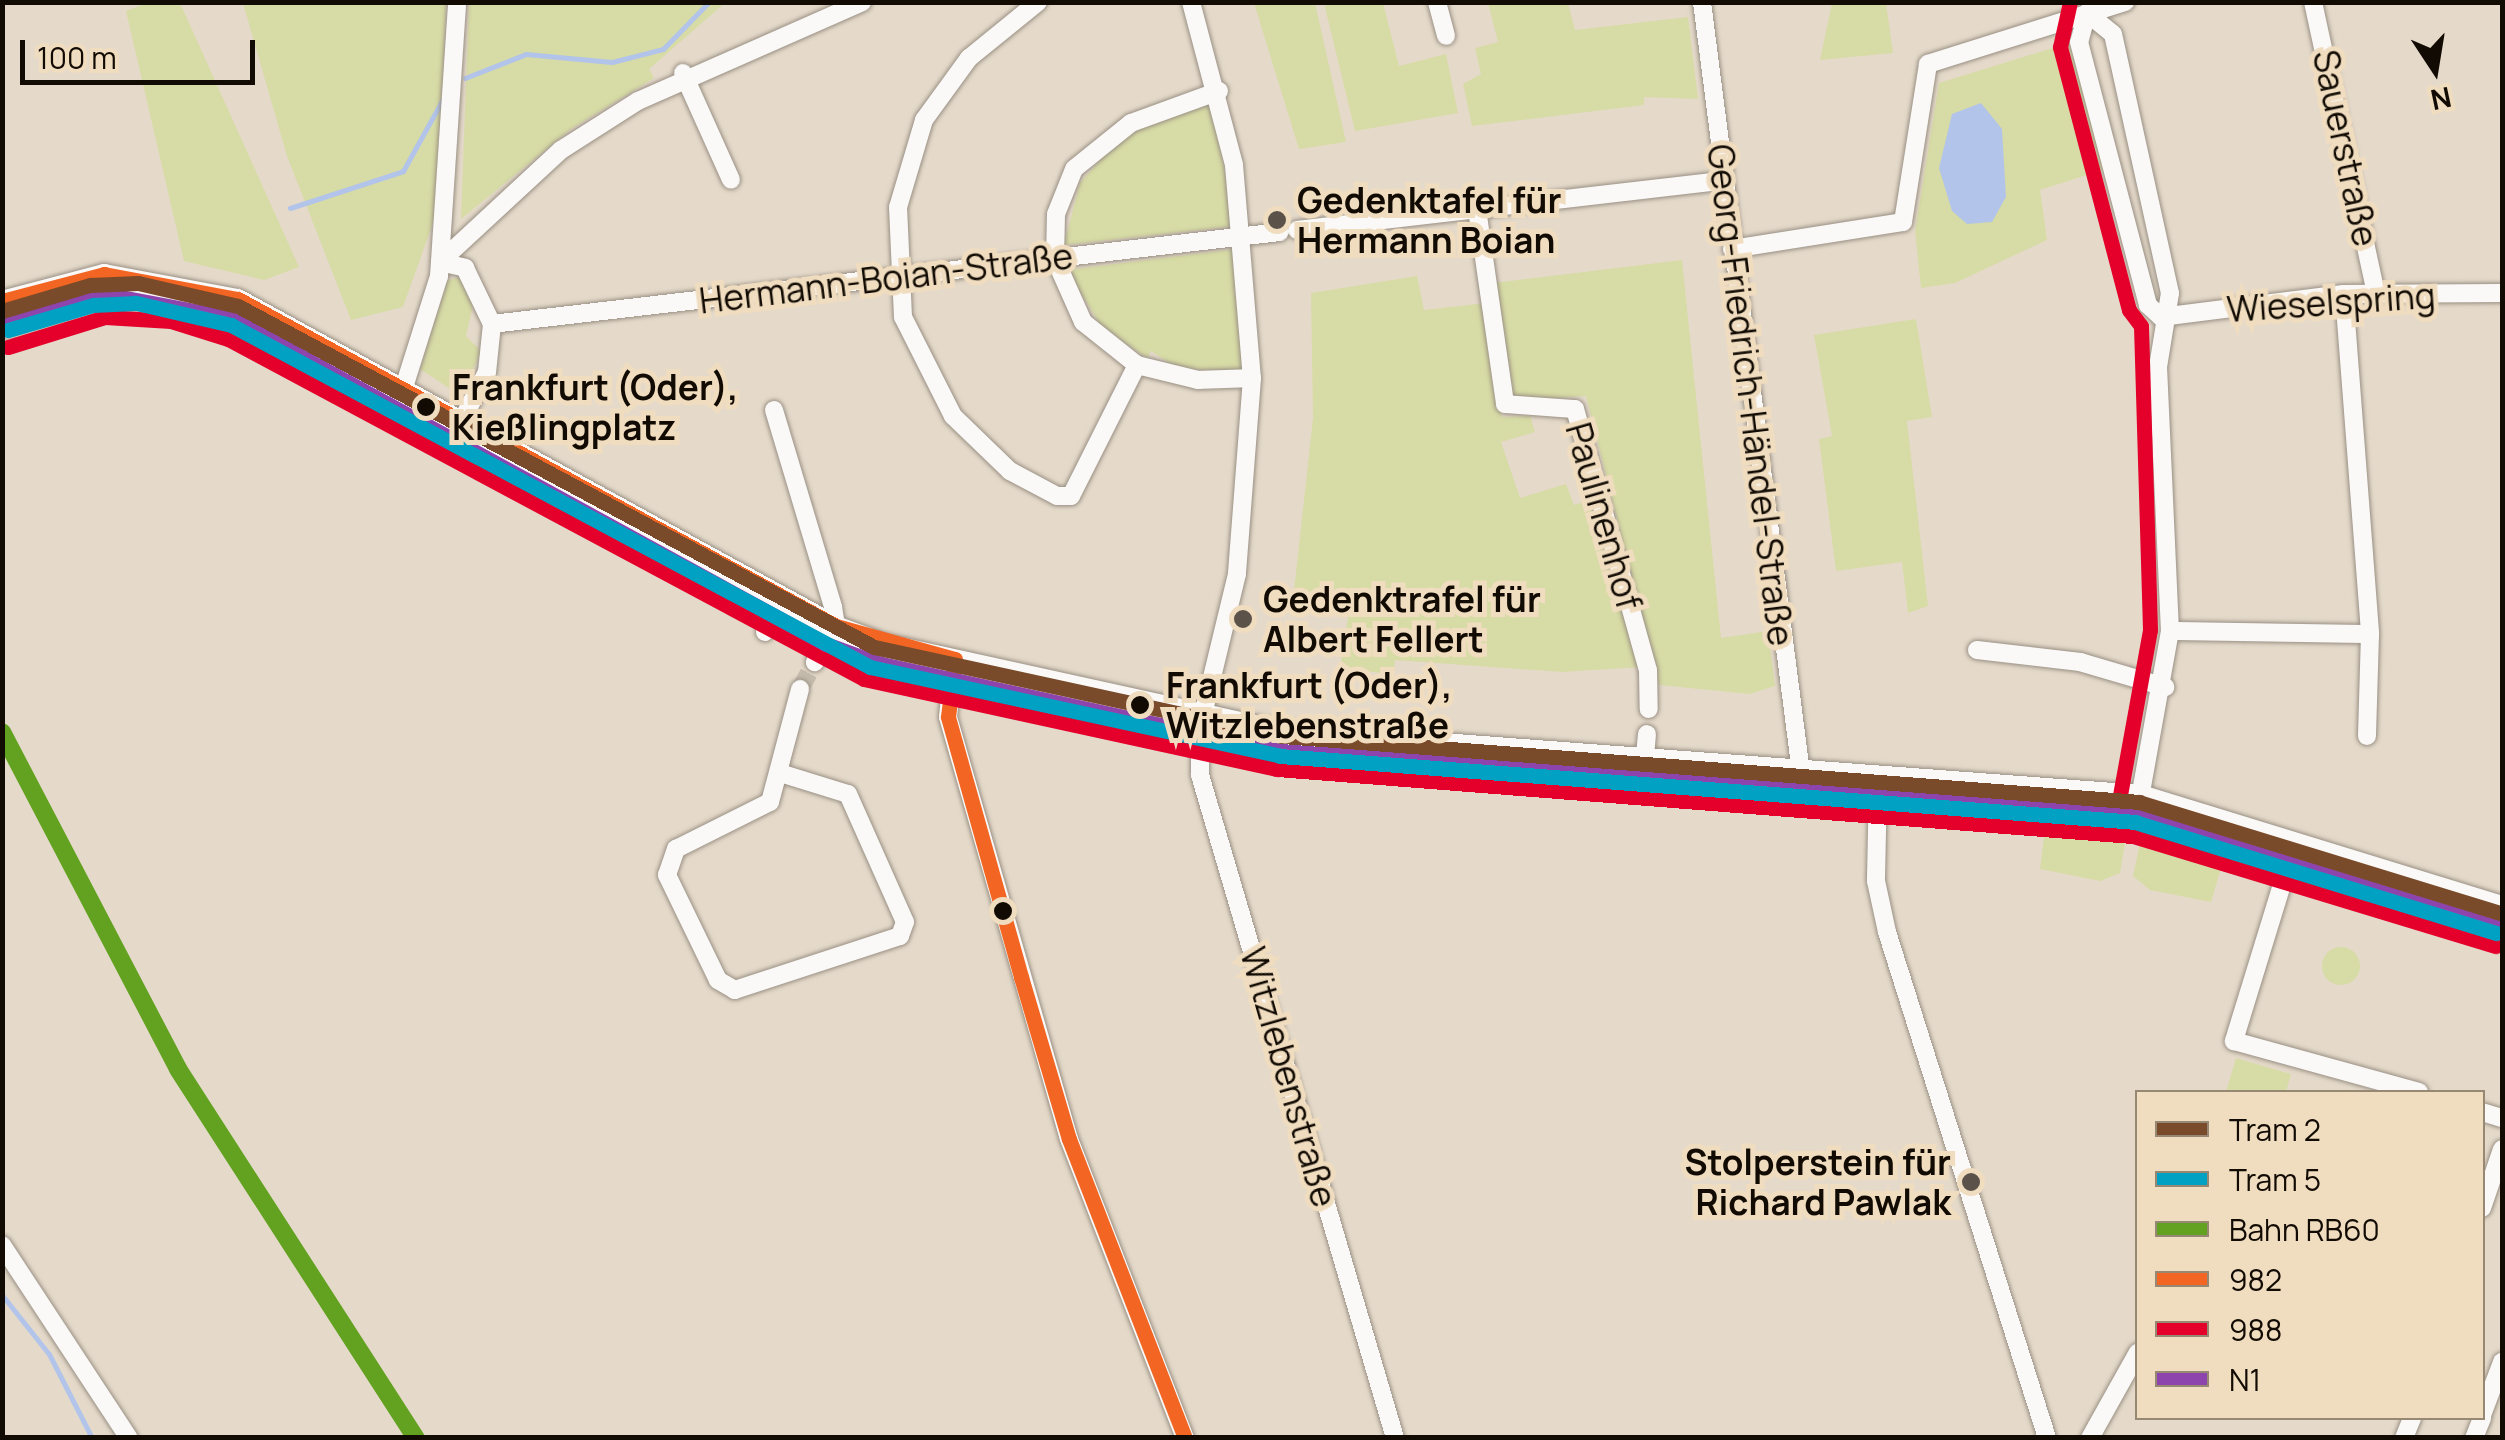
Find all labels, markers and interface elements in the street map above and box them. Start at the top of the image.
scale bar [25,20,260,82]
north arrow [2385,20,2485,120]
text: 100 m [37,37,117,78]
street label: Sauerstraße [2305,46,2387,250]
text: N [2427,79,2455,120]
street label: Georg-Friedrich-Händel-Straße [1699,142,1803,648]
place label: Gedenktafel für Hermann Boian [1297,179,1561,261]
marker: Gedenktafel für Hermann Boian [1266,209,1288,231]
street label: Hermann-Boian-Straße [697,234,1075,322]
street label: Wieselspring [2225,274,2437,330]
place label: Frankfurt (Oder), Kießlingplatz [452,366,739,448]
marker: Frankfurt (Oder), Kießlingplatz [409,390,443,424]
street label: Paulinenhof [1557,418,1651,614]
place label: Gedenktrafel für Albert Fellert [1263,578,1541,660]
marker: Gedenktrafel für Albert Fellert [1232,608,1254,630]
place label: Frankfurt (Oder), Witzlebenstraße [1166,664,1453,746]
marker: Frankfurt (Oder), Witzlebenstraße [1123,688,1157,722]
unlabelled marker [993,901,1013,921]
street label: Witzlebenstraße [1232,942,1346,1212]
legend [2135,1090,2485,1420]
text: Tram 2 [2229,1109,2321,1150]
place label: Stolperstein für Richard Pawlak [1684,1141,1951,1223]
text: Tram 5 [2229,1159,2321,1200]
marker: Stolperstein für Richard Pawlak [1960,1171,1982,1193]
text: Bahn RB60 [2229,1209,2380,1250]
text: 982 [2229,1259,2282,1300]
text: 988 [2229,1309,2282,1350]
text: N1 [2229,1359,2261,1400]

